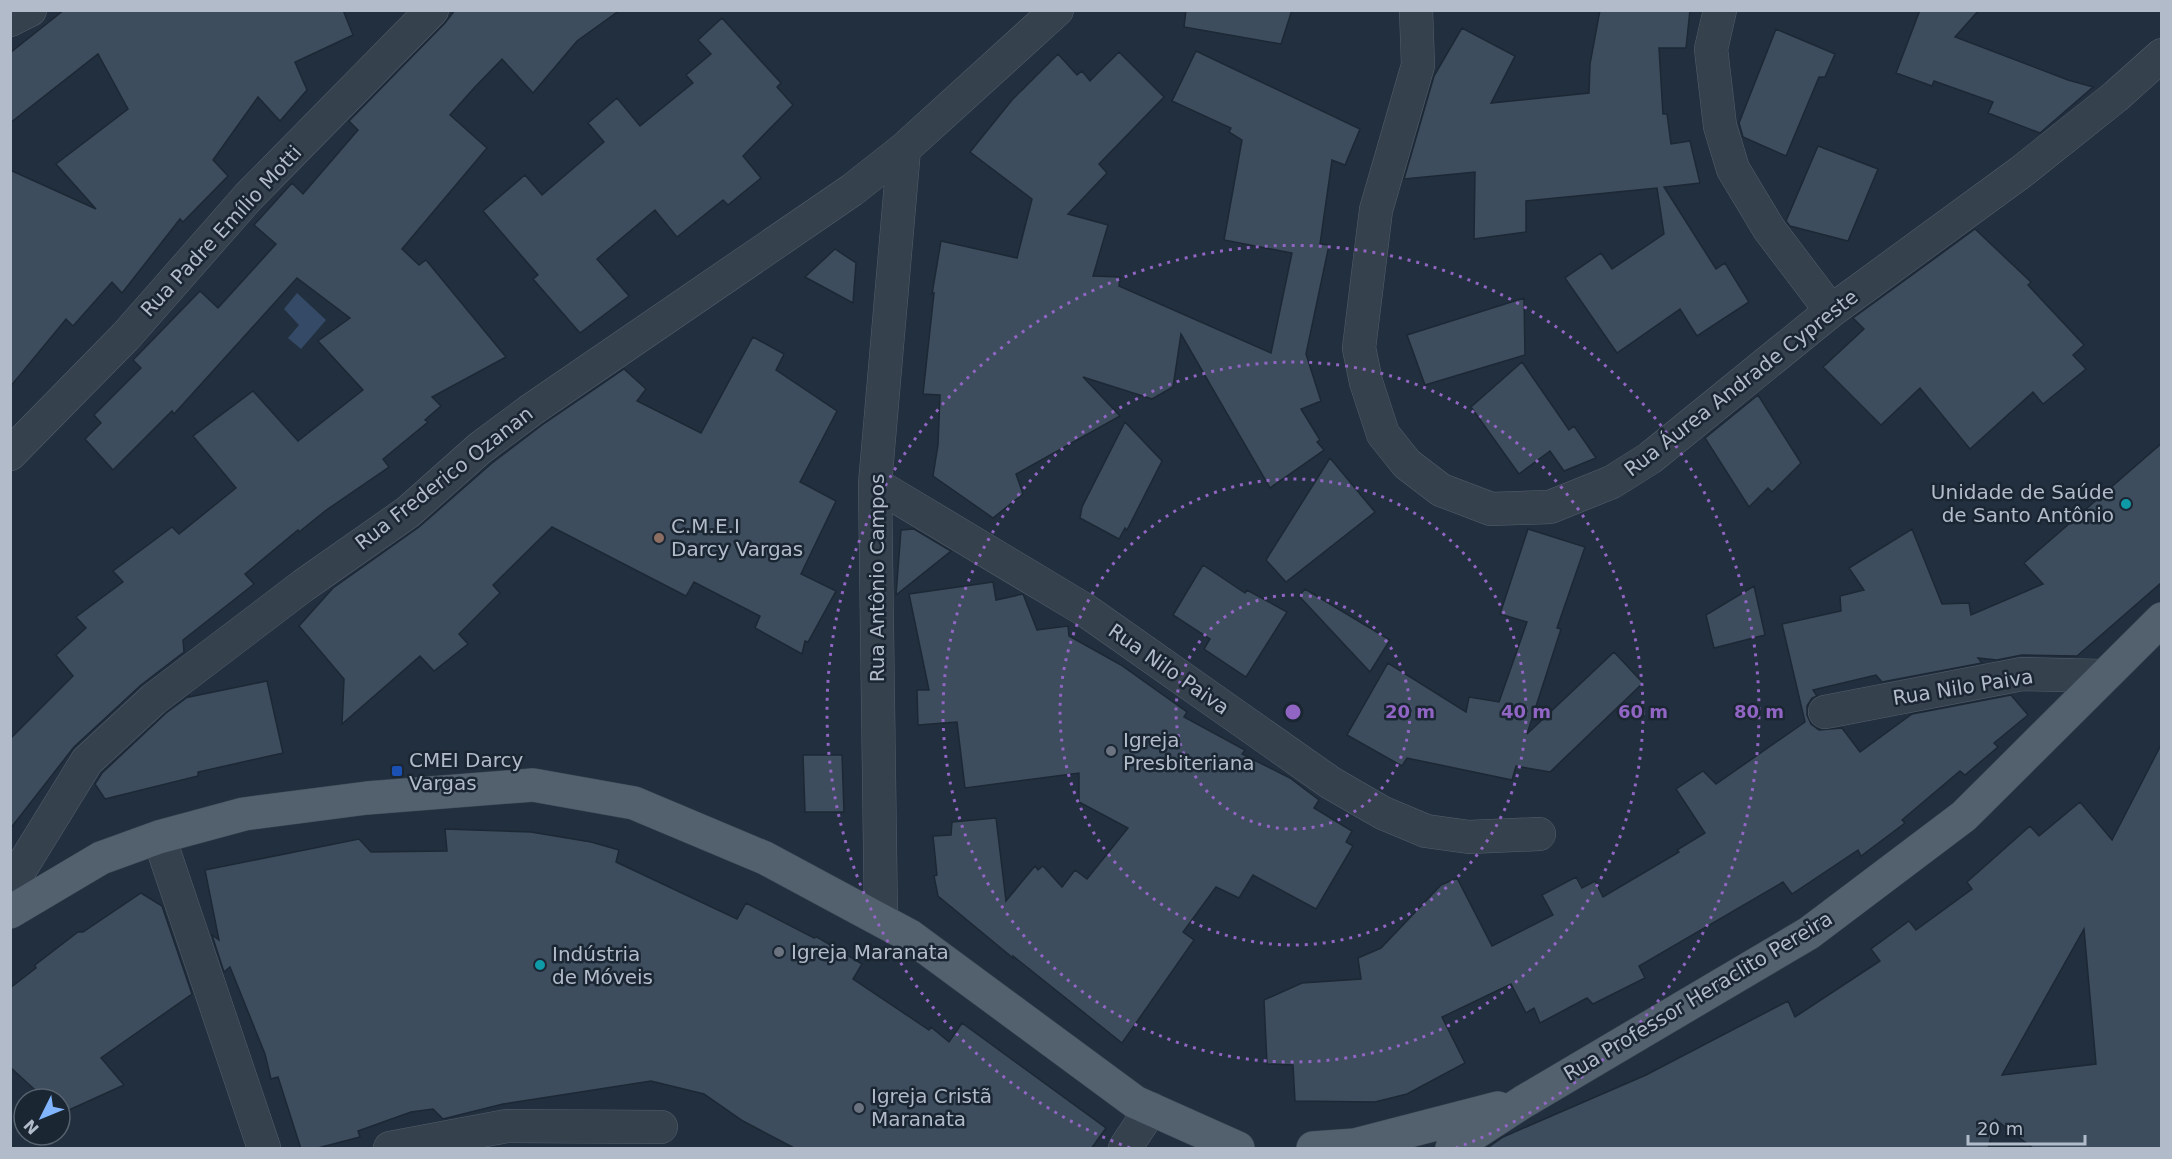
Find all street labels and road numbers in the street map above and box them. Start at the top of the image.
street label: Rua Padre Emílio Motti [136,141,306,321]
street label: Rua Áurea Andrade Cypreste [1620,284,1862,482]
street label: Rua Frederico Ozanan [350,401,538,555]
street label: Rua Antônio Campos [865,474,889,682]
street label: Rua Nilo Paiva [1104,618,1234,720]
street label: Rua Nilo Paiva [1891,664,2035,710]
street label: Rua Professor Heraclito Pereira [1559,906,1837,1086]

